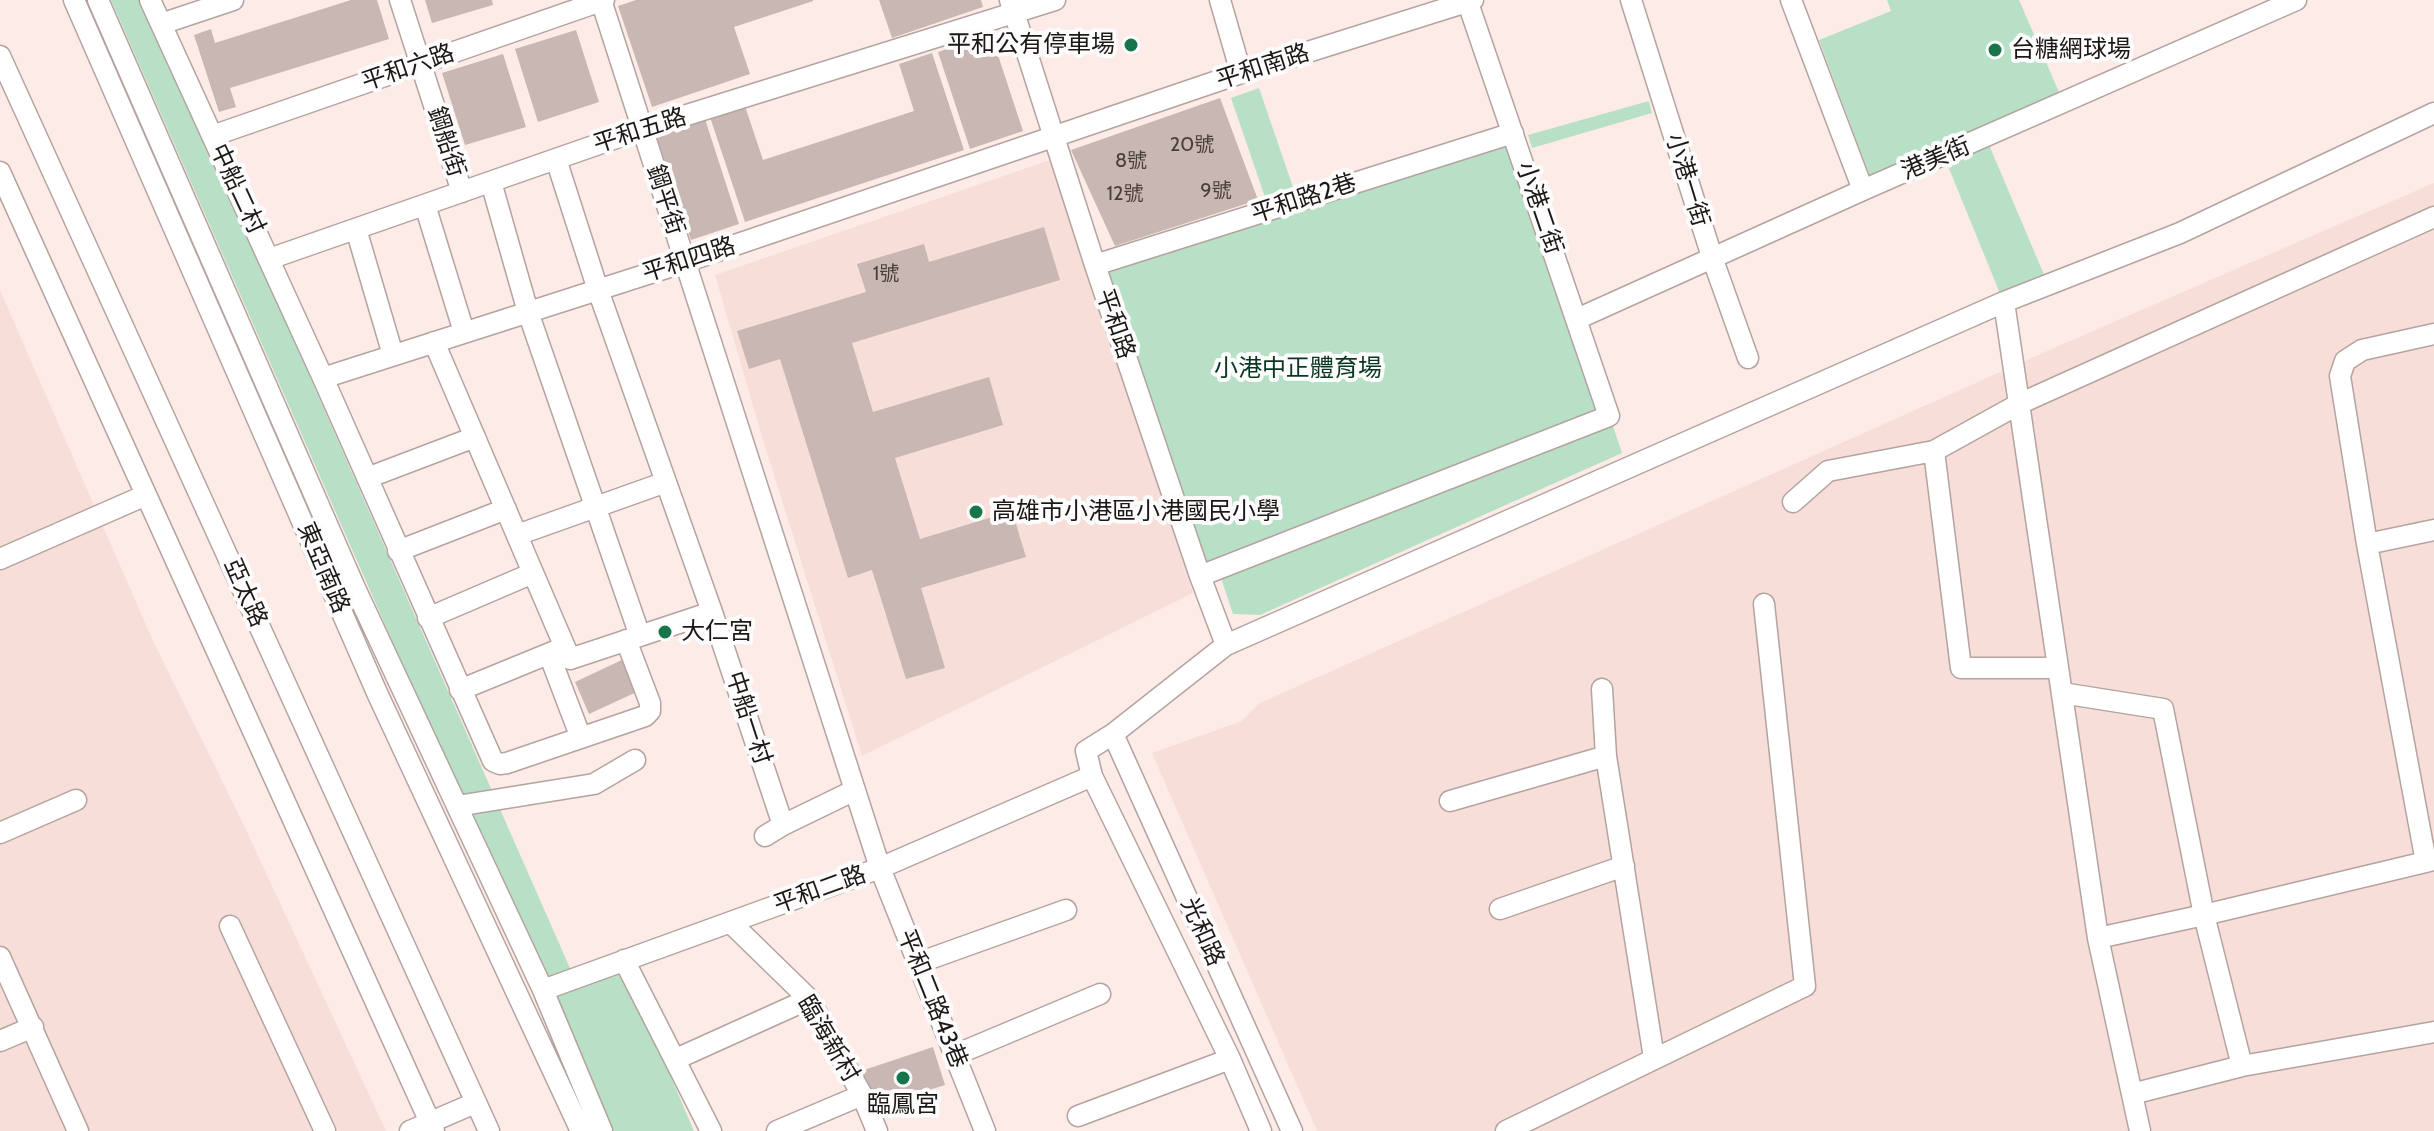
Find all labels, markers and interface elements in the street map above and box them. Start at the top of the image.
place label: 平和公有停車場 [947,31,1115,59]
marker: 平和公有停車場 [1122,36,1140,54]
place label: 台糖網球場 [2011,36,2131,64]
street label: 平和南路 [1213,38,1313,96]
street label: 平和六路 [358,39,458,97]
marker: 台糖網球場 [1986,41,2004,59]
street label: 平和五路 [590,102,690,160]
street label: 鋼船街 [421,103,471,181]
street label: 小港一街 [1659,130,1715,230]
street label: 港美街 [1897,132,1975,186]
house number: 20號 [1170,133,1214,157]
street label: 中船二村 [204,139,270,239]
house number: 8號 [1115,149,1147,173]
street label: 小港二街 [1510,158,1568,258]
street label: 鋼平街 [640,161,690,239]
street label: 平和路2巷 [1248,169,1360,229]
house number: 9號 [1200,179,1232,203]
house number: 12號 [1107,182,1143,206]
street label: 平和四路 [639,231,739,289]
house number: 1號 [873,262,899,286]
street label: 平和路 [1090,285,1140,363]
park label: 小港中正體育場 [1214,355,1382,383]
place label: 高雄市小港區小港國民小學 [992,498,1280,526]
marker: 高雄市小港區小港國民小學 [967,503,985,521]
street label: 東亞南路 [291,518,355,618]
street label: 亞太路 [217,554,273,632]
place label: 大仁宮 [681,618,753,646]
marker: 大仁宮 [656,623,674,641]
street label: 中船一村 [719,668,777,768]
street label: 平和二路 [770,860,870,920]
street label: 光和路 [1174,893,1230,971]
street label: 平和二路43巷 [891,926,973,1072]
street label: 臨海新村 [791,990,865,1088]
marker: 臨鳳宮 [894,1069,912,1087]
place label: 臨鳳宮 [867,1091,939,1119]

